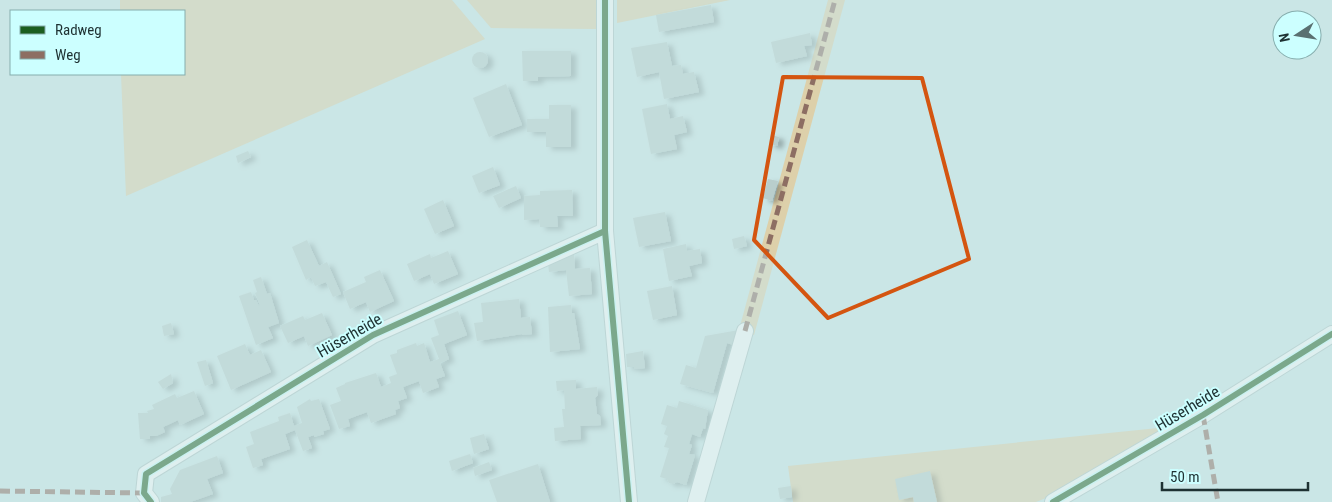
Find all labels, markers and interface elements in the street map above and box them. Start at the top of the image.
legend [10,10,185,75]
north arrow [1272,10,1322,60]
text: Radweg [55,21,102,39]
text: N [1276,32,1293,44]
text: Weg [55,46,81,64]
street label: Hüserheide [313,309,385,362]
street label: Hüserheide [1152,382,1223,435]
scale bar [1162,460,1308,492]
text: 50 m [1170,468,1200,486]

